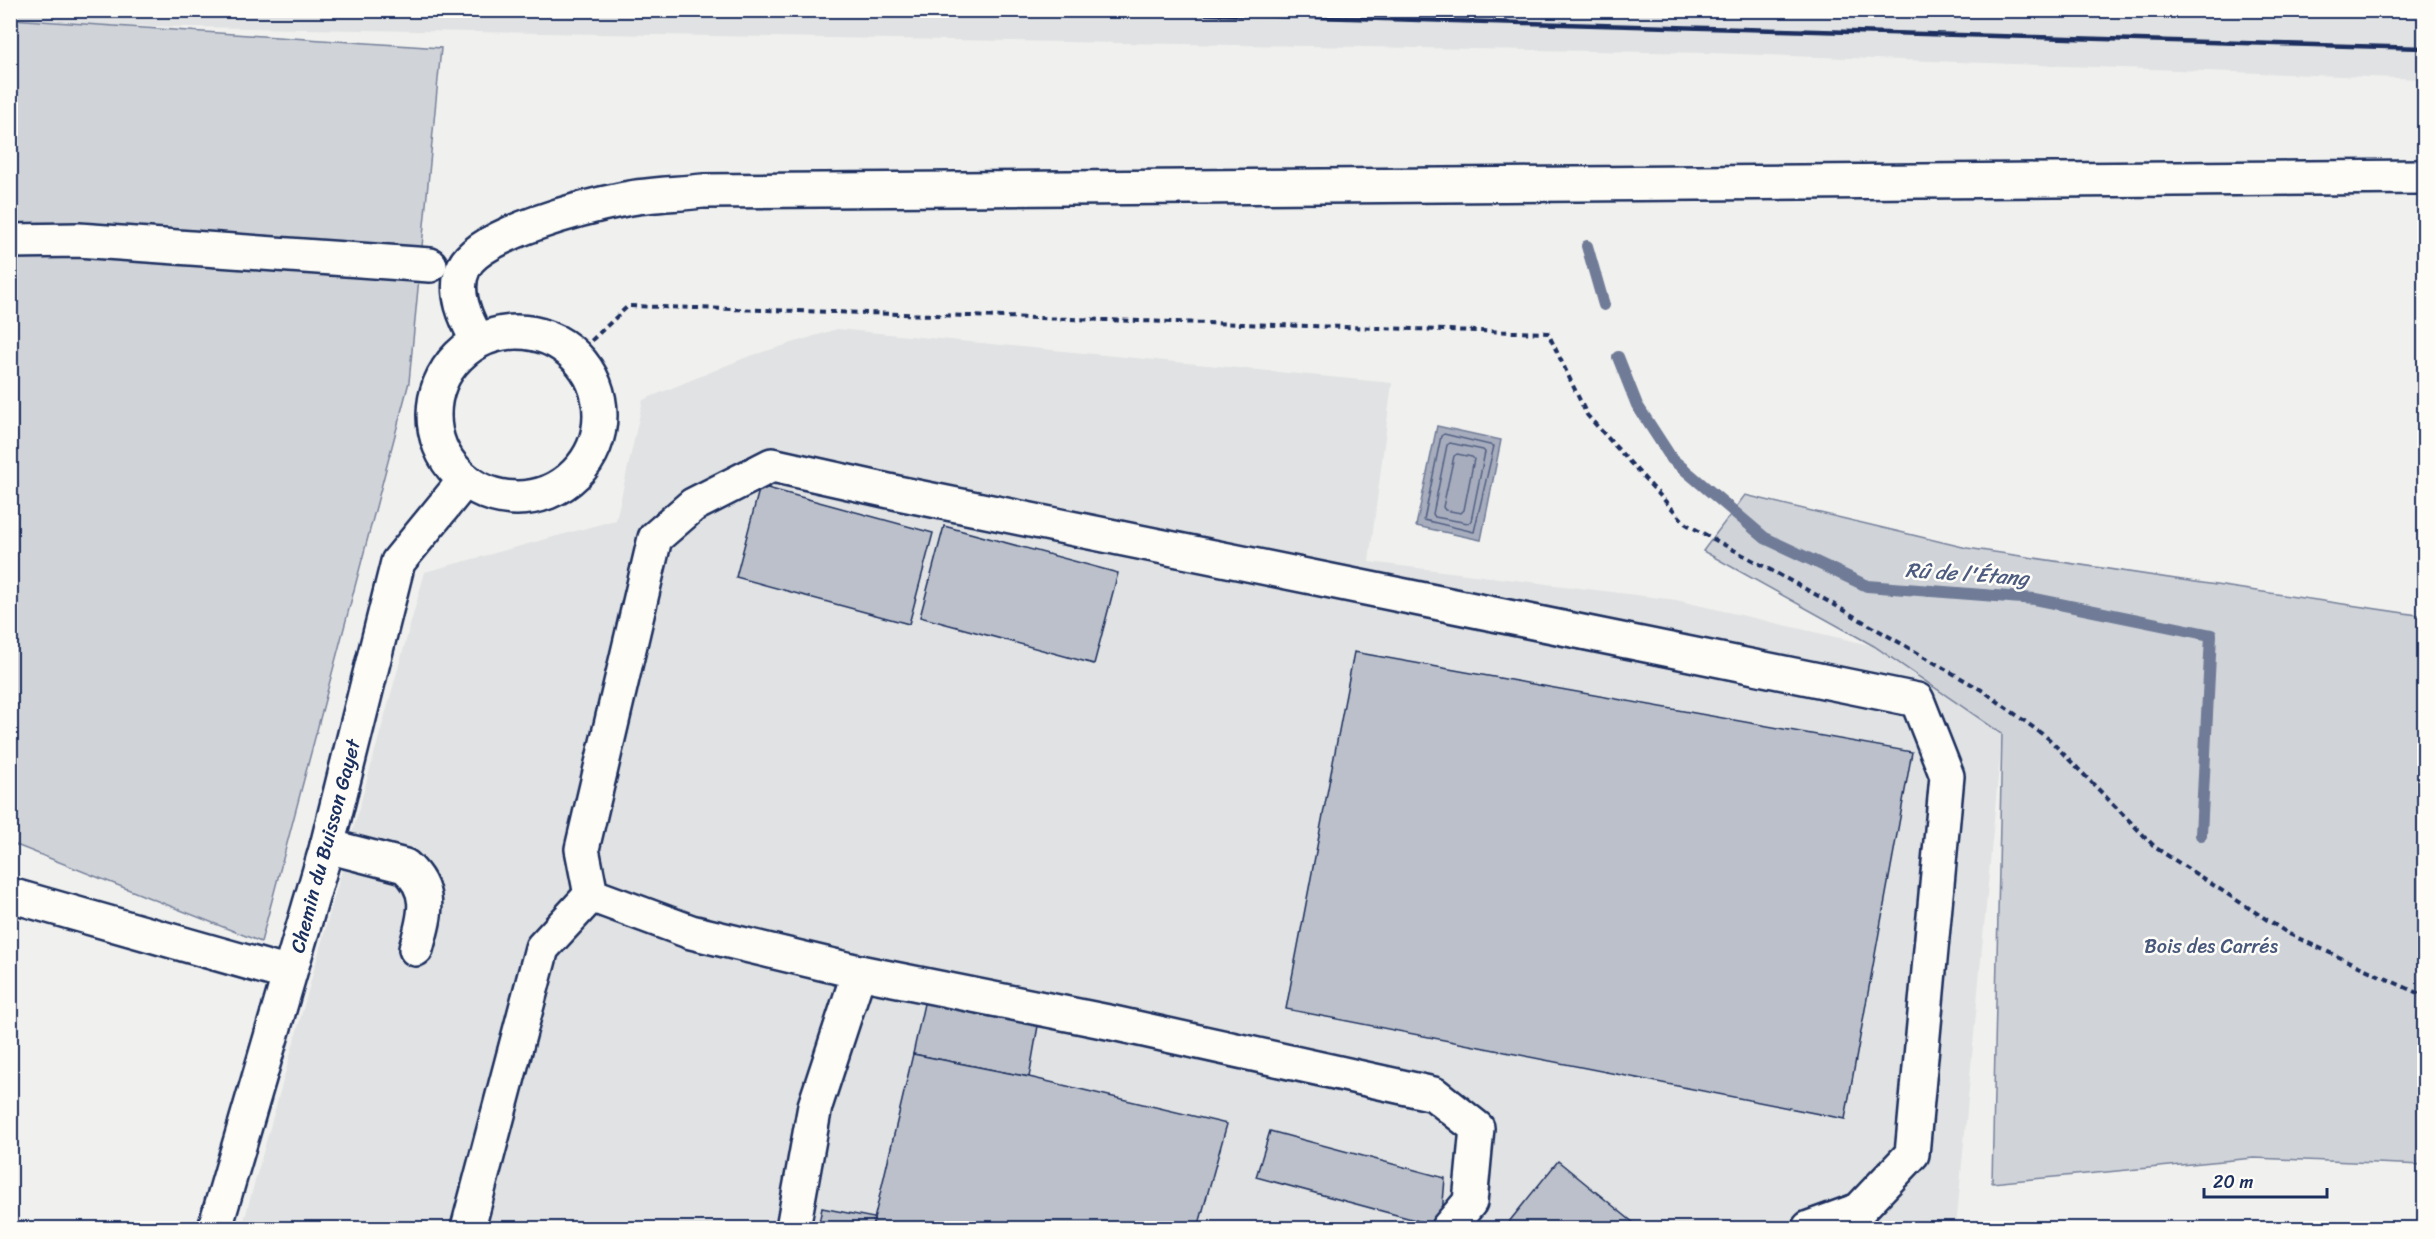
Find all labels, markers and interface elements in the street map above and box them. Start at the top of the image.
water label: Rû de l'Étang [1904,551,2032,597]
street label: Chemin du Buisson Gayet [280,734,371,957]
park label: Bois des Carrés [2144,929,2279,964]
scale bar [2204,1161,2327,1199]
text: 20 m [2213,1166,2253,1198]

